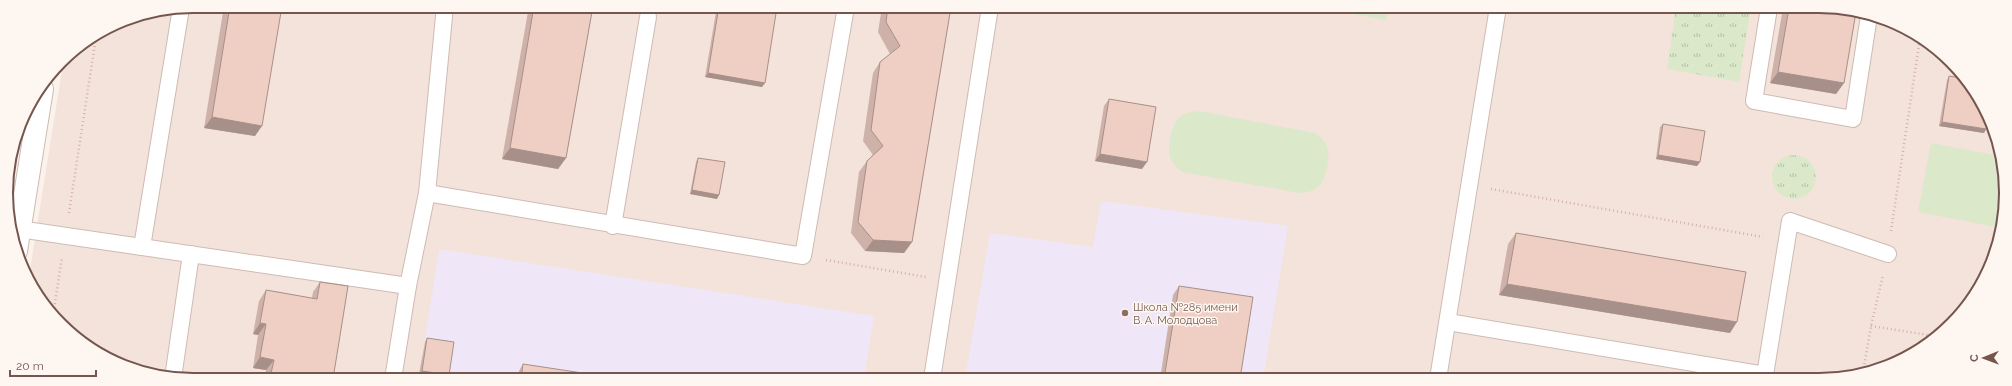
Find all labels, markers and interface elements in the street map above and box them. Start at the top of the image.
place label: Школа №285 имени В. А. Молодцова [1133,301,1238,327]
marker: Школа №285 имени В. А. Молодцова [1120,308,1130,318]
north arrow [1964,338,2004,378]
scale bar [10,352,96,378]
text: С [1968,354,1981,362]
text: 20 m [16,359,44,373]

